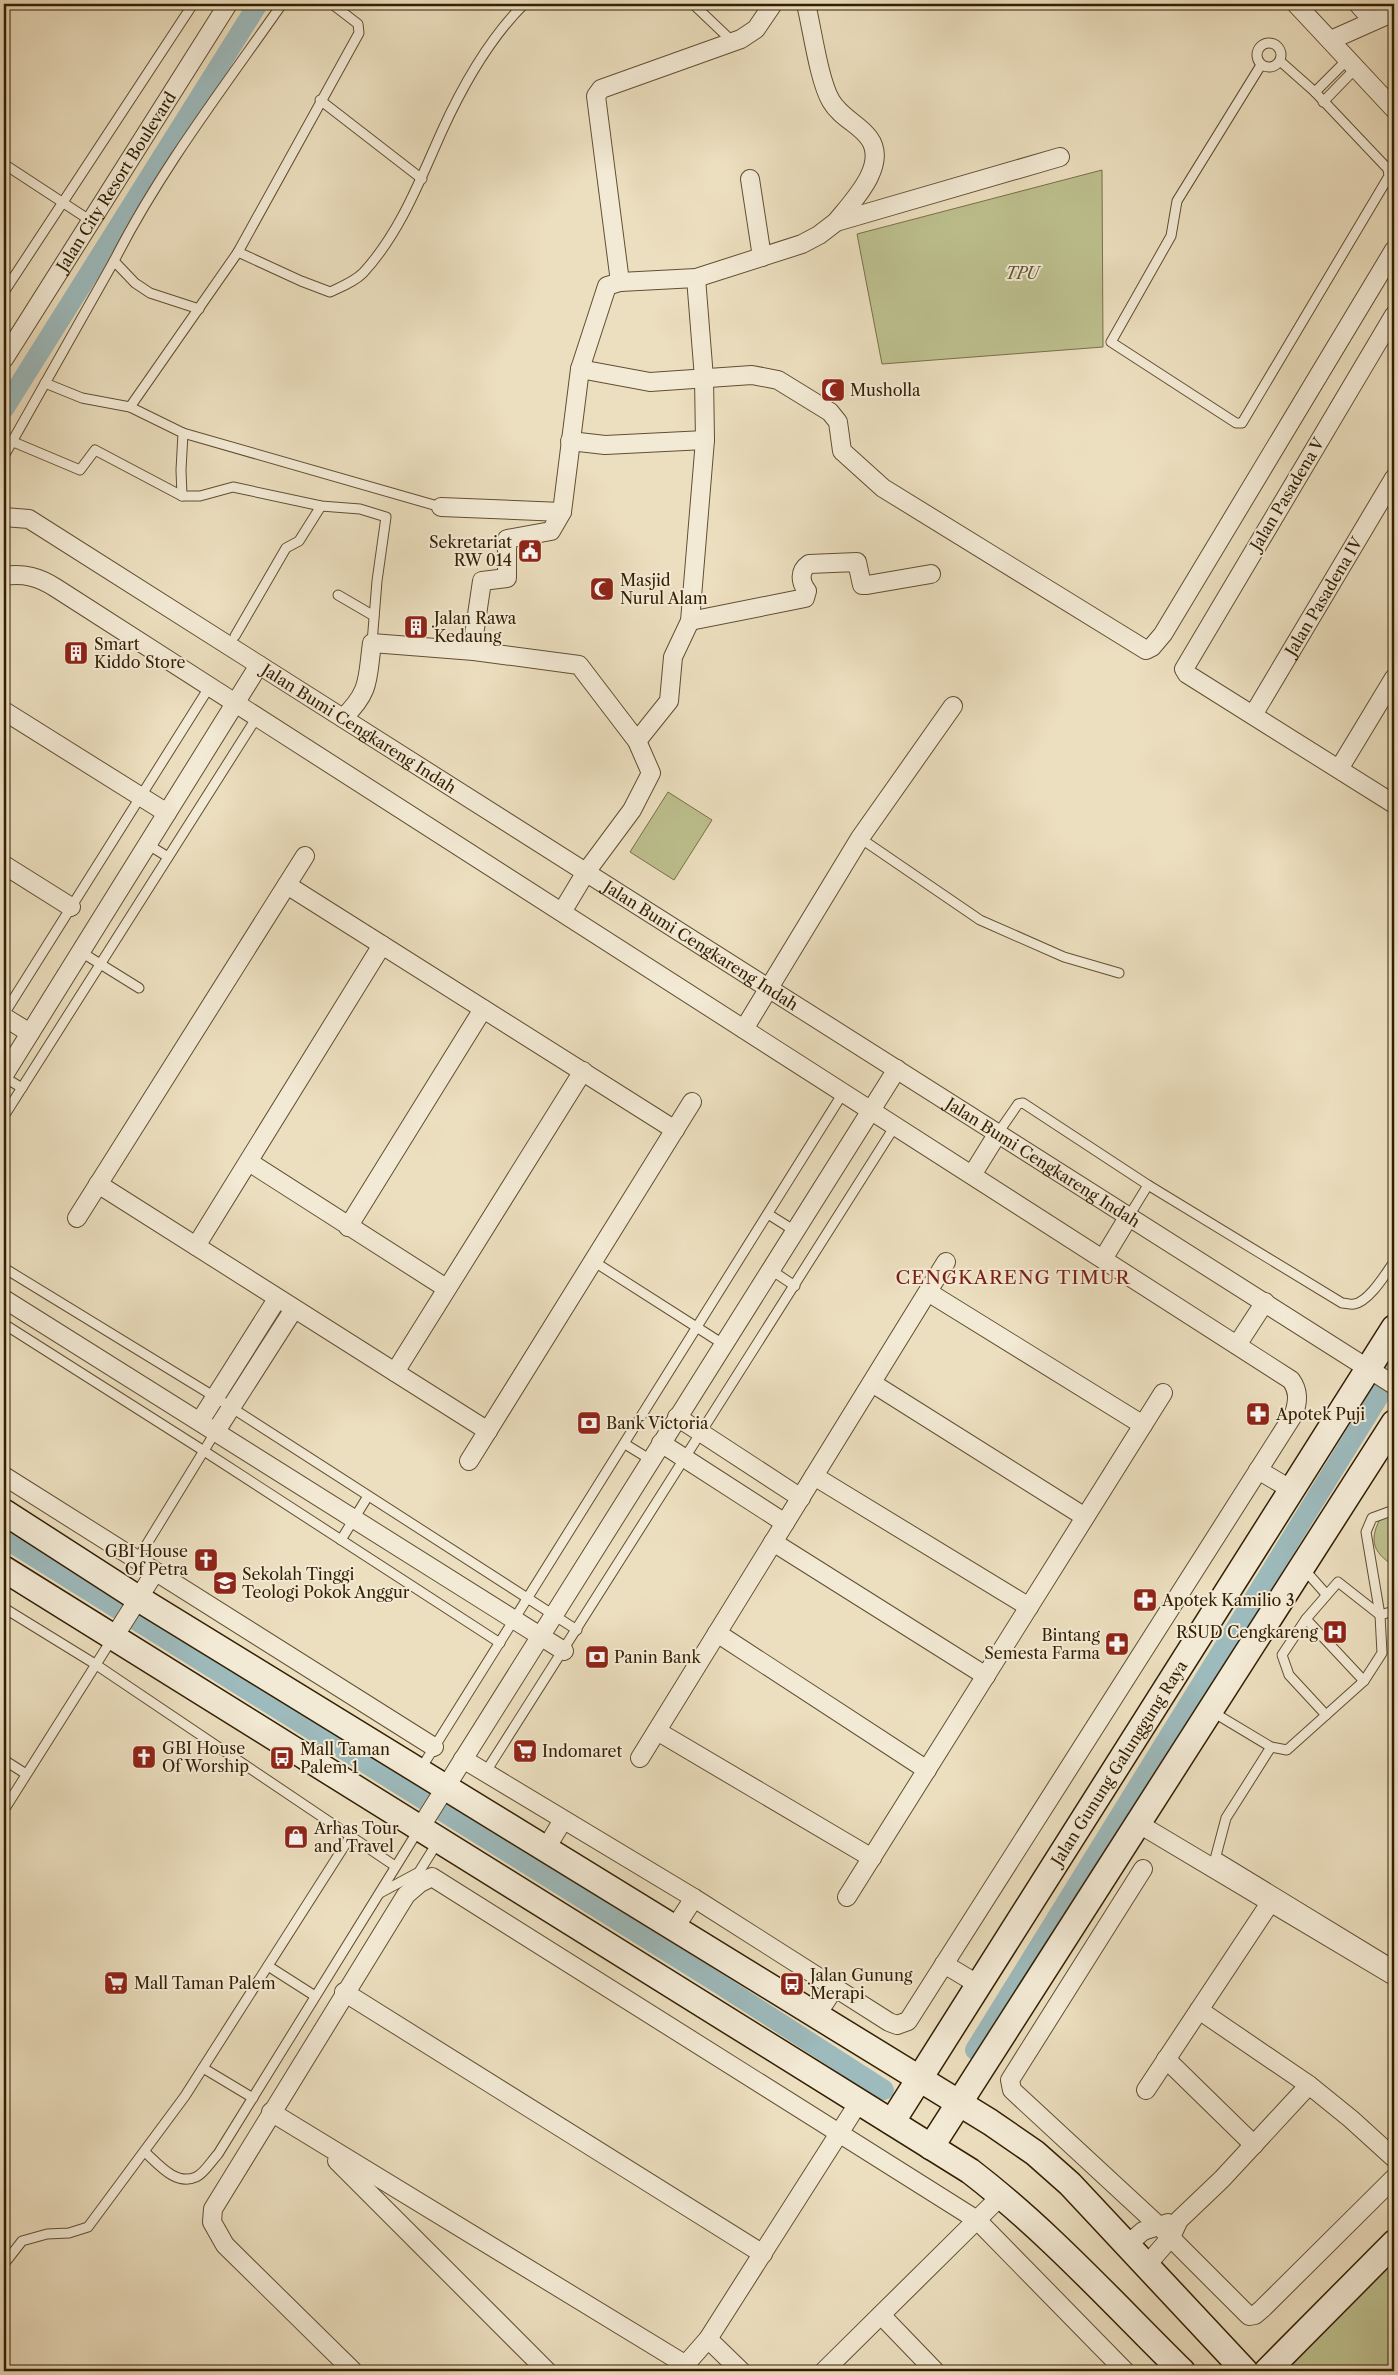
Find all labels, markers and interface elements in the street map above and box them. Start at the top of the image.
street label: Jalan City Resort Boulevard [50,88,180,277]
park label: TPU [1005,263,1041,283]
mosque icon: Musholla [820,377,846,403]
place label: Musholla [850,380,921,400]
street label: Jalan Pasadena V [1244,434,1329,556]
place label: Sekretariat RW 014 [429,532,512,570]
street label: Jalan Pasadena IV [1279,533,1367,662]
public building icon: Sekretariat RW 014 [517,538,543,564]
place label: Masjid Nurul Alam [620,570,708,608]
mosque icon: Masjid Nurul Alam [589,576,615,602]
place label: Jalan Rawa Kedaung [431,608,517,646]
building icon: Jalan Rawa Kedaung [403,614,429,640]
place label: Smart Kiddo Store [94,634,185,672]
building icon: Smart Kiddo Store [63,640,89,666]
street label: Jalan Bumi Cengkareng Indah [256,658,460,797]
street label: Jalan Bumi Cengkareng Indah [598,875,802,1014]
street label: Jalan Bumi Cengkareng Indah [940,1092,1144,1231]
district label: CENGKARENG TIMUR [896,1266,1131,1289]
pharmacy icon: Apotek Puji [1245,1401,1271,1427]
place label: Apotek Puji [1275,1404,1365,1424]
bank icon: Bank Victoria [576,1410,602,1436]
place label: Bank Victoria [606,1413,709,1433]
place label: GBI House Of Petra [105,1541,189,1579]
church icon: GBI House Of Petra [193,1547,219,1573]
place label: Sekolah Tinggi Teologi Pokok Anggur [242,1564,410,1602]
school or university icon: Sekolah Tinggi Teologi Pokok Anggur [212,1570,238,1596]
pharmacy icon: Apotek Kamilio 3 [1132,1587,1158,1613]
place label: Apotek Kamilio 3 [1161,1590,1295,1610]
hospital icon: RSUD Cengkareng [1322,1619,1348,1645]
place label: RSUD Cengkareng [1176,1622,1319,1642]
place label: Bintang Semesta Farma [984,1625,1101,1663]
pharmacy icon: Bintang Semesta Farma [1104,1631,1130,1657]
bank icon: Panin Bank [584,1644,610,1670]
place label: Panin Bank [614,1647,702,1667]
street label: Jalan Gunung Galunggung Raya [1045,1656,1192,1872]
place label: GBI House Of Worship [162,1738,249,1776]
supermarket icon: Indomaret [512,1738,538,1764]
place label: Mall Taman Palem 1 [300,1739,390,1777]
place label: Indomaret [542,1741,622,1761]
church icon: GBI House Of Worship [131,1744,157,1770]
bus stop icon: Mall Taman Palem 1 [269,1745,295,1771]
place label: Arhas Tour and Travel [313,1818,399,1856]
shop icon: Arhas Tour and Travel [283,1824,309,1850]
place label: Jalan Gunung Merapi [807,1965,913,2003]
supermarket icon: Mall Taman Palem [103,1970,129,1996]
bus stop icon: Jalan Gunung Merapi [779,1971,805,1997]
place label: Mall Taman Palem [134,1973,276,1993]

